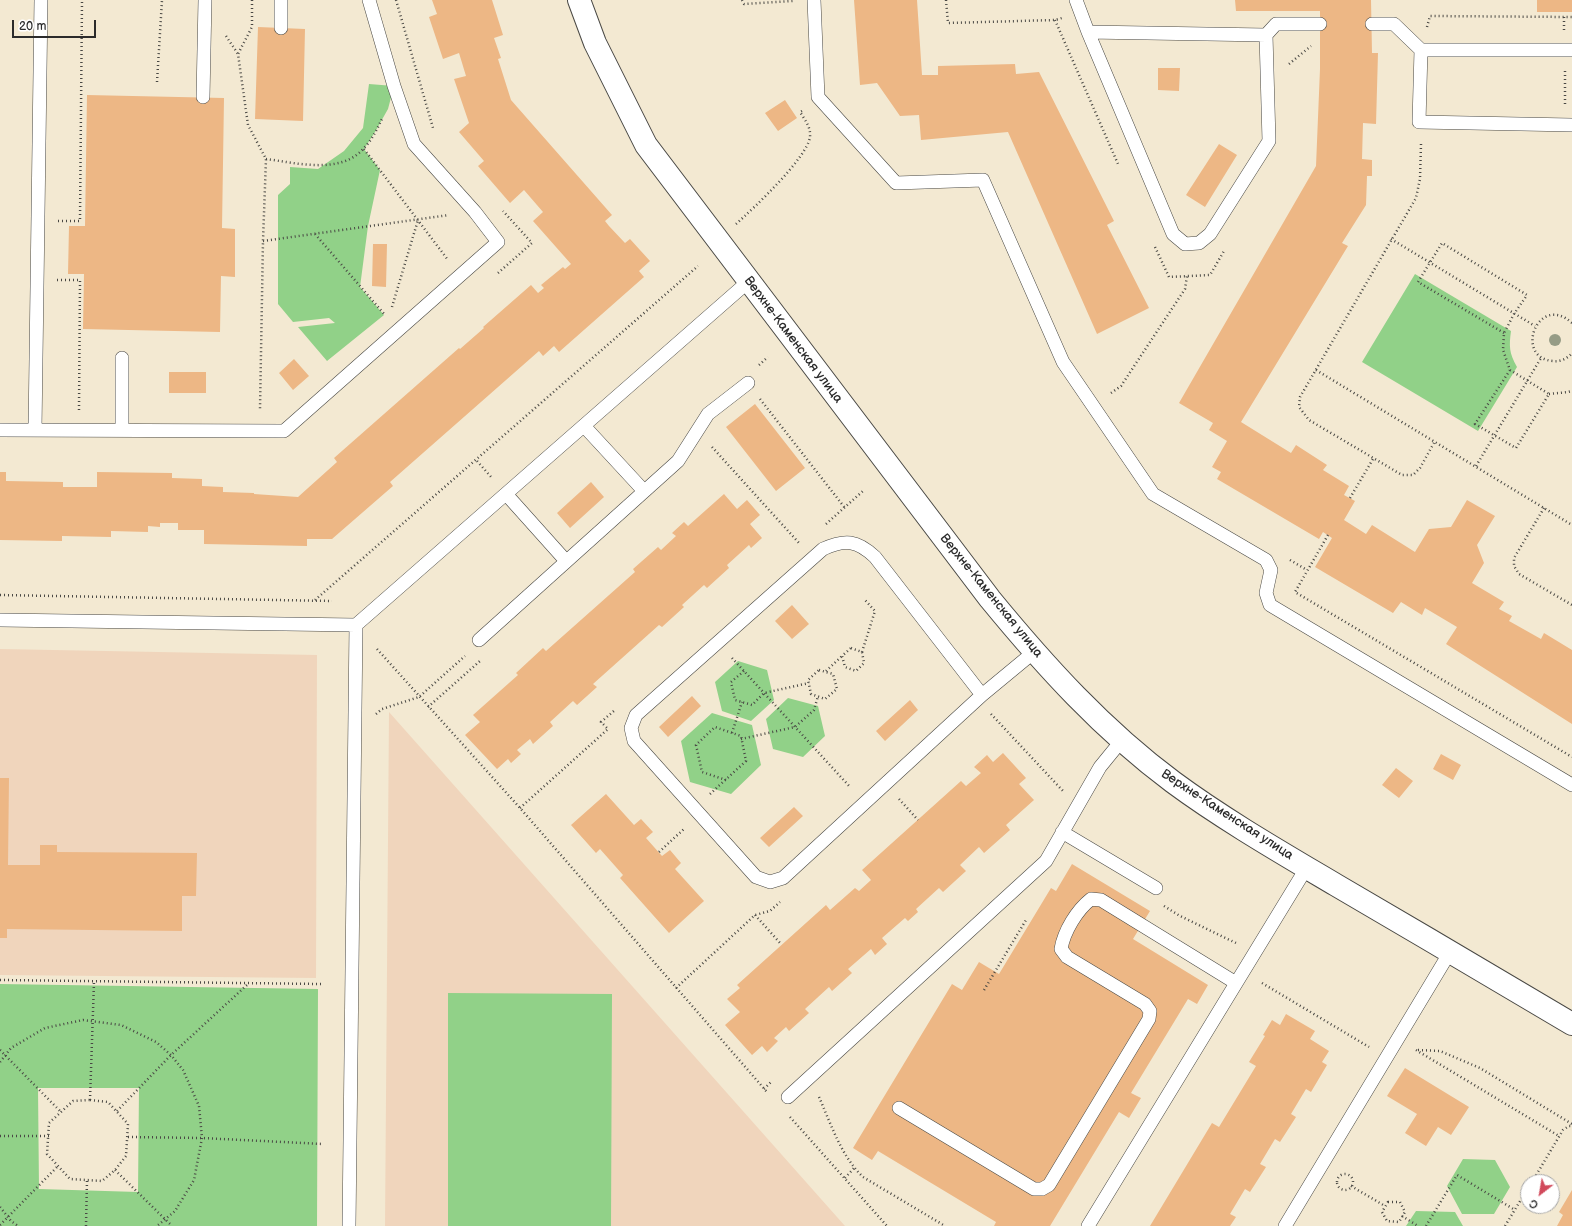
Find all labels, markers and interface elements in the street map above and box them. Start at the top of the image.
scale bar [14,12,98,38]
text: 20 m [19,19,46,34]
street label: Верхне-Каменская улица [740,274,846,406]
street label: Верхне-Каменская улица [936,531,1046,661]
street label: Верхне-Каменская улица [1158,766,1296,864]
north arrow [1520,1174,1560,1214]
text: С [1527,1196,1541,1211]

